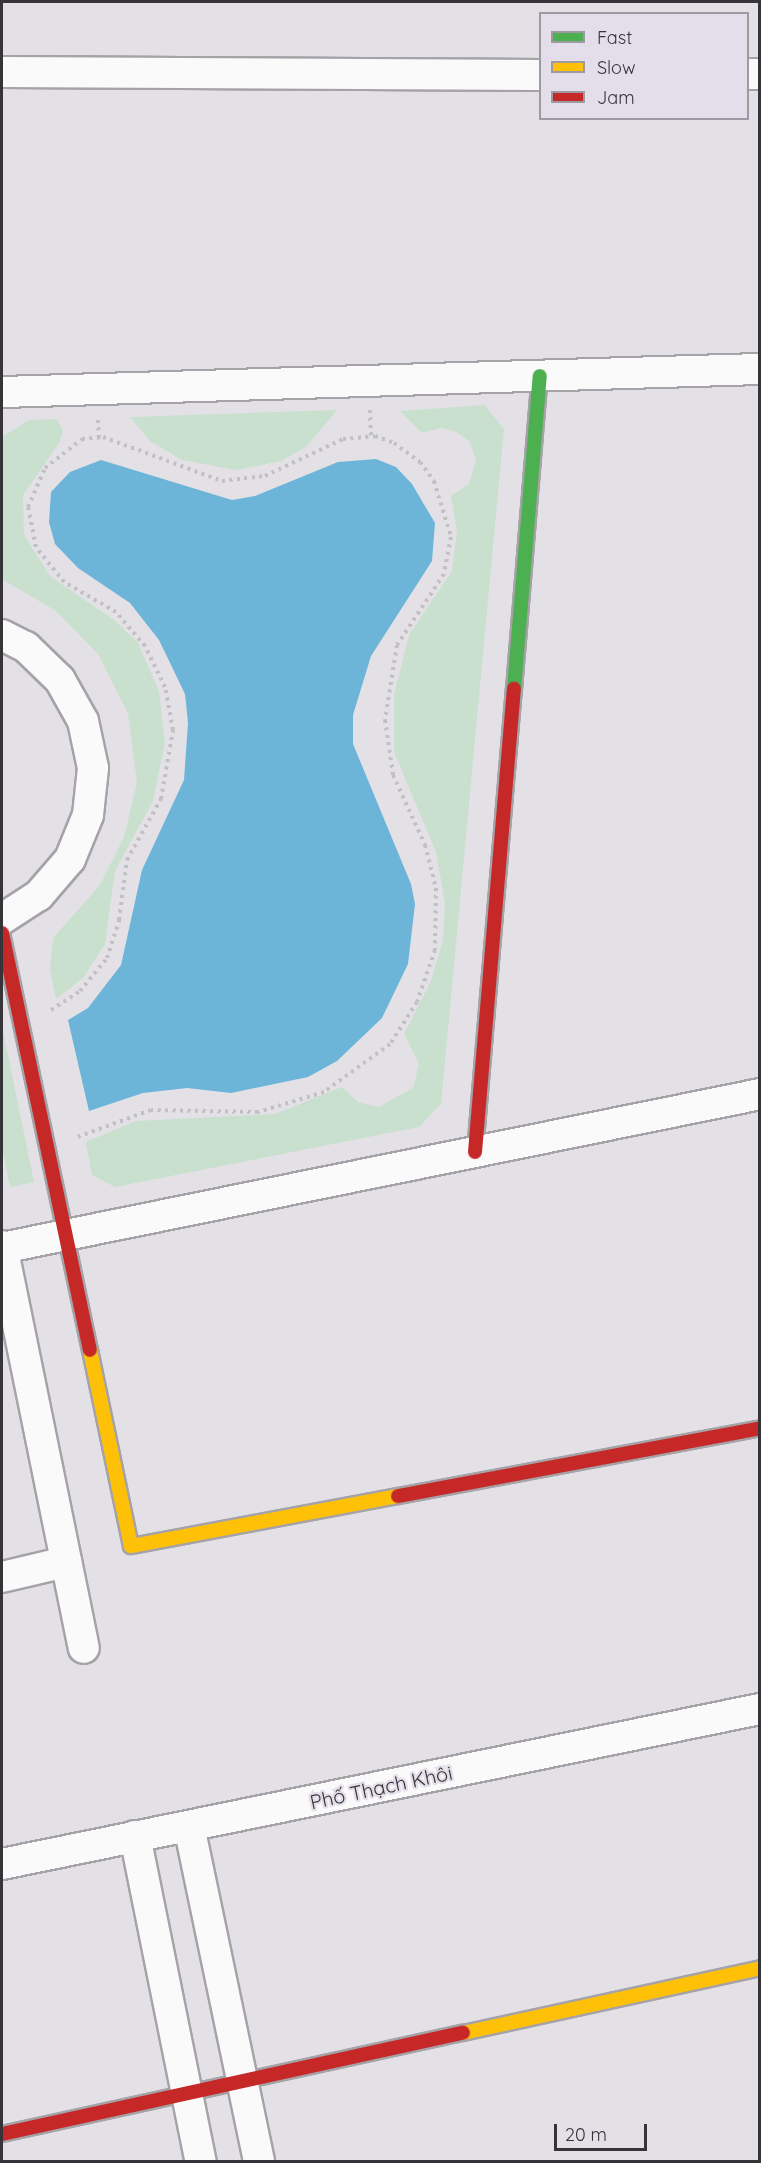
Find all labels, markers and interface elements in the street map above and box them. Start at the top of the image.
legend [539,12,749,120]
text: Fast [597,26,632,49]
text: Slow [597,56,635,79]
text: Jam [597,86,635,109]
street label: Phố Thạch Khôi [308,1760,454,1814]
scale bar [557,2112,650,2150]
text: 20 m [565,2123,607,2146]

